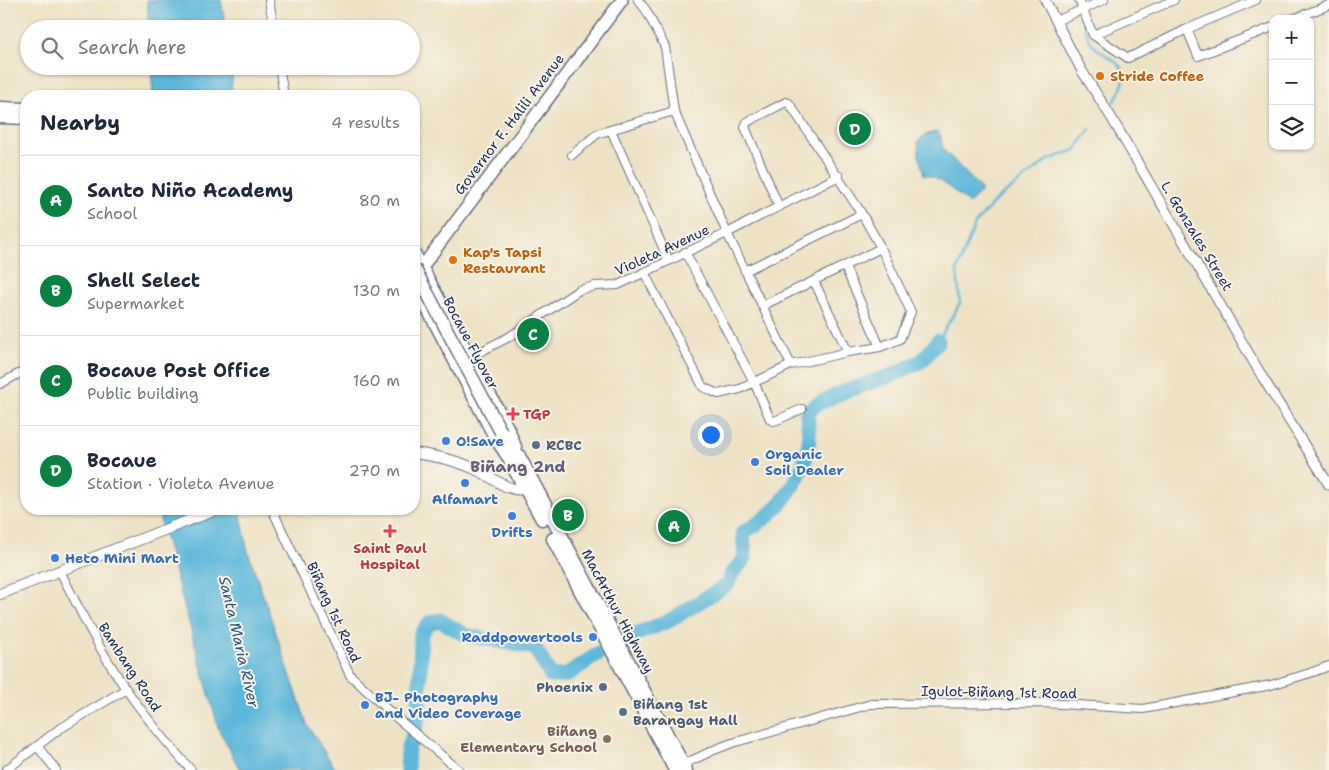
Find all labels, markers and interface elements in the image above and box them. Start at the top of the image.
map controls [1269,15,1314,150]
button: + [1269,15,1314,60]
search box [20,20,420,75]
icon: search [38,34,66,62]
text: Search here [78,35,187,60]
street label: Governor F. Halili Avenue [450,50,568,198]
button: − [1269,60,1314,105]
place label: Stride Coffee [1110,67,1204,85]
marker: Stride Coffee [1094,70,1106,82]
button: layers [1269,105,1314,150]
text: Nearby [40,109,120,137]
pin: D [839,110,871,148]
text: 4 results [331,112,400,133]
text: Santo Niño Academy [87,178,293,203]
street label: L. Gonzales Street [1157,178,1237,294]
text: A [50,190,62,211]
text: 80 m [359,190,400,211]
text: School [87,203,137,224]
street label: Violeta Avenue [612,220,712,280]
place label: Kap's Tapsi Restaurant [463,243,546,277]
marker: Kap's Tapsi Restaurant [447,254,459,266]
text: Shell Select [87,268,200,293]
text: B [51,280,61,301]
text: 130 m [353,280,400,301]
text: Supermarket [87,293,184,314]
street label: Bocaue Flyover [439,294,503,393]
pin: C [517,315,549,353]
text: Bocaue Post Office [87,358,270,383]
text: C [51,370,61,391]
text: 160 m [353,370,400,391]
text: Public building [87,383,199,404]
place label: TGP [523,405,551,423]
marker: TGP [507,408,519,420]
your location [698,422,724,448]
place label: O!Save [456,432,504,450]
marker: O!Save [440,435,452,447]
place label: RCBC [546,436,582,454]
marker: RCBC [530,439,542,451]
place label: Organic Soil Dealer [765,445,844,479]
text: Bocaue [87,448,157,473]
district label: Biñang 2nd [470,456,566,477]
marker: Organic Soil Dealer [749,456,761,468]
text: D [50,460,62,481]
text: 270 m [349,460,400,481]
text: Station · Violeta Avenue [87,473,275,494]
marker: Alfamart [459,477,471,489]
place label: Alfamart [432,490,498,508]
pin: B [552,496,584,534]
pin: A [658,507,690,545]
marker: Drifts [506,510,518,522]
place label: Drifts [491,523,533,541]
marker: Saint Paul Hospital [383,524,397,538]
place label: Saint Paul Hospital [353,539,427,573]
street label: MacArthur Highway [578,546,658,676]
place label: Heto Mini Mart [65,549,179,567]
marker: Heto Mini Mart [49,552,61,564]
street label: Biñang 1st Road [303,559,365,665]
water label: Santa Maria River [214,574,264,710]
street label: Bambang Road [94,619,166,715]
place label: Raddpowertools [461,628,583,646]
marker: Raddpowertools [587,631,599,643]
place label: Phoenix [536,678,593,696]
marker: Phoenix [597,681,609,693]
street label: Igulot-Biñang 1st Road [921,682,1077,702]
place label: BJ- Photography and Video Coverage [375,688,522,722]
place label: Biñang 1st Barangay Hall [633,695,738,729]
marker: BJ- Photography and Video Coverage [359,699,371,711]
marker: Biñang 1st Barangay Hall [617,706,629,718]
place label: Biñang Elementary School [460,722,597,756]
marker: Biñang Elementary School [601,733,613,745]

